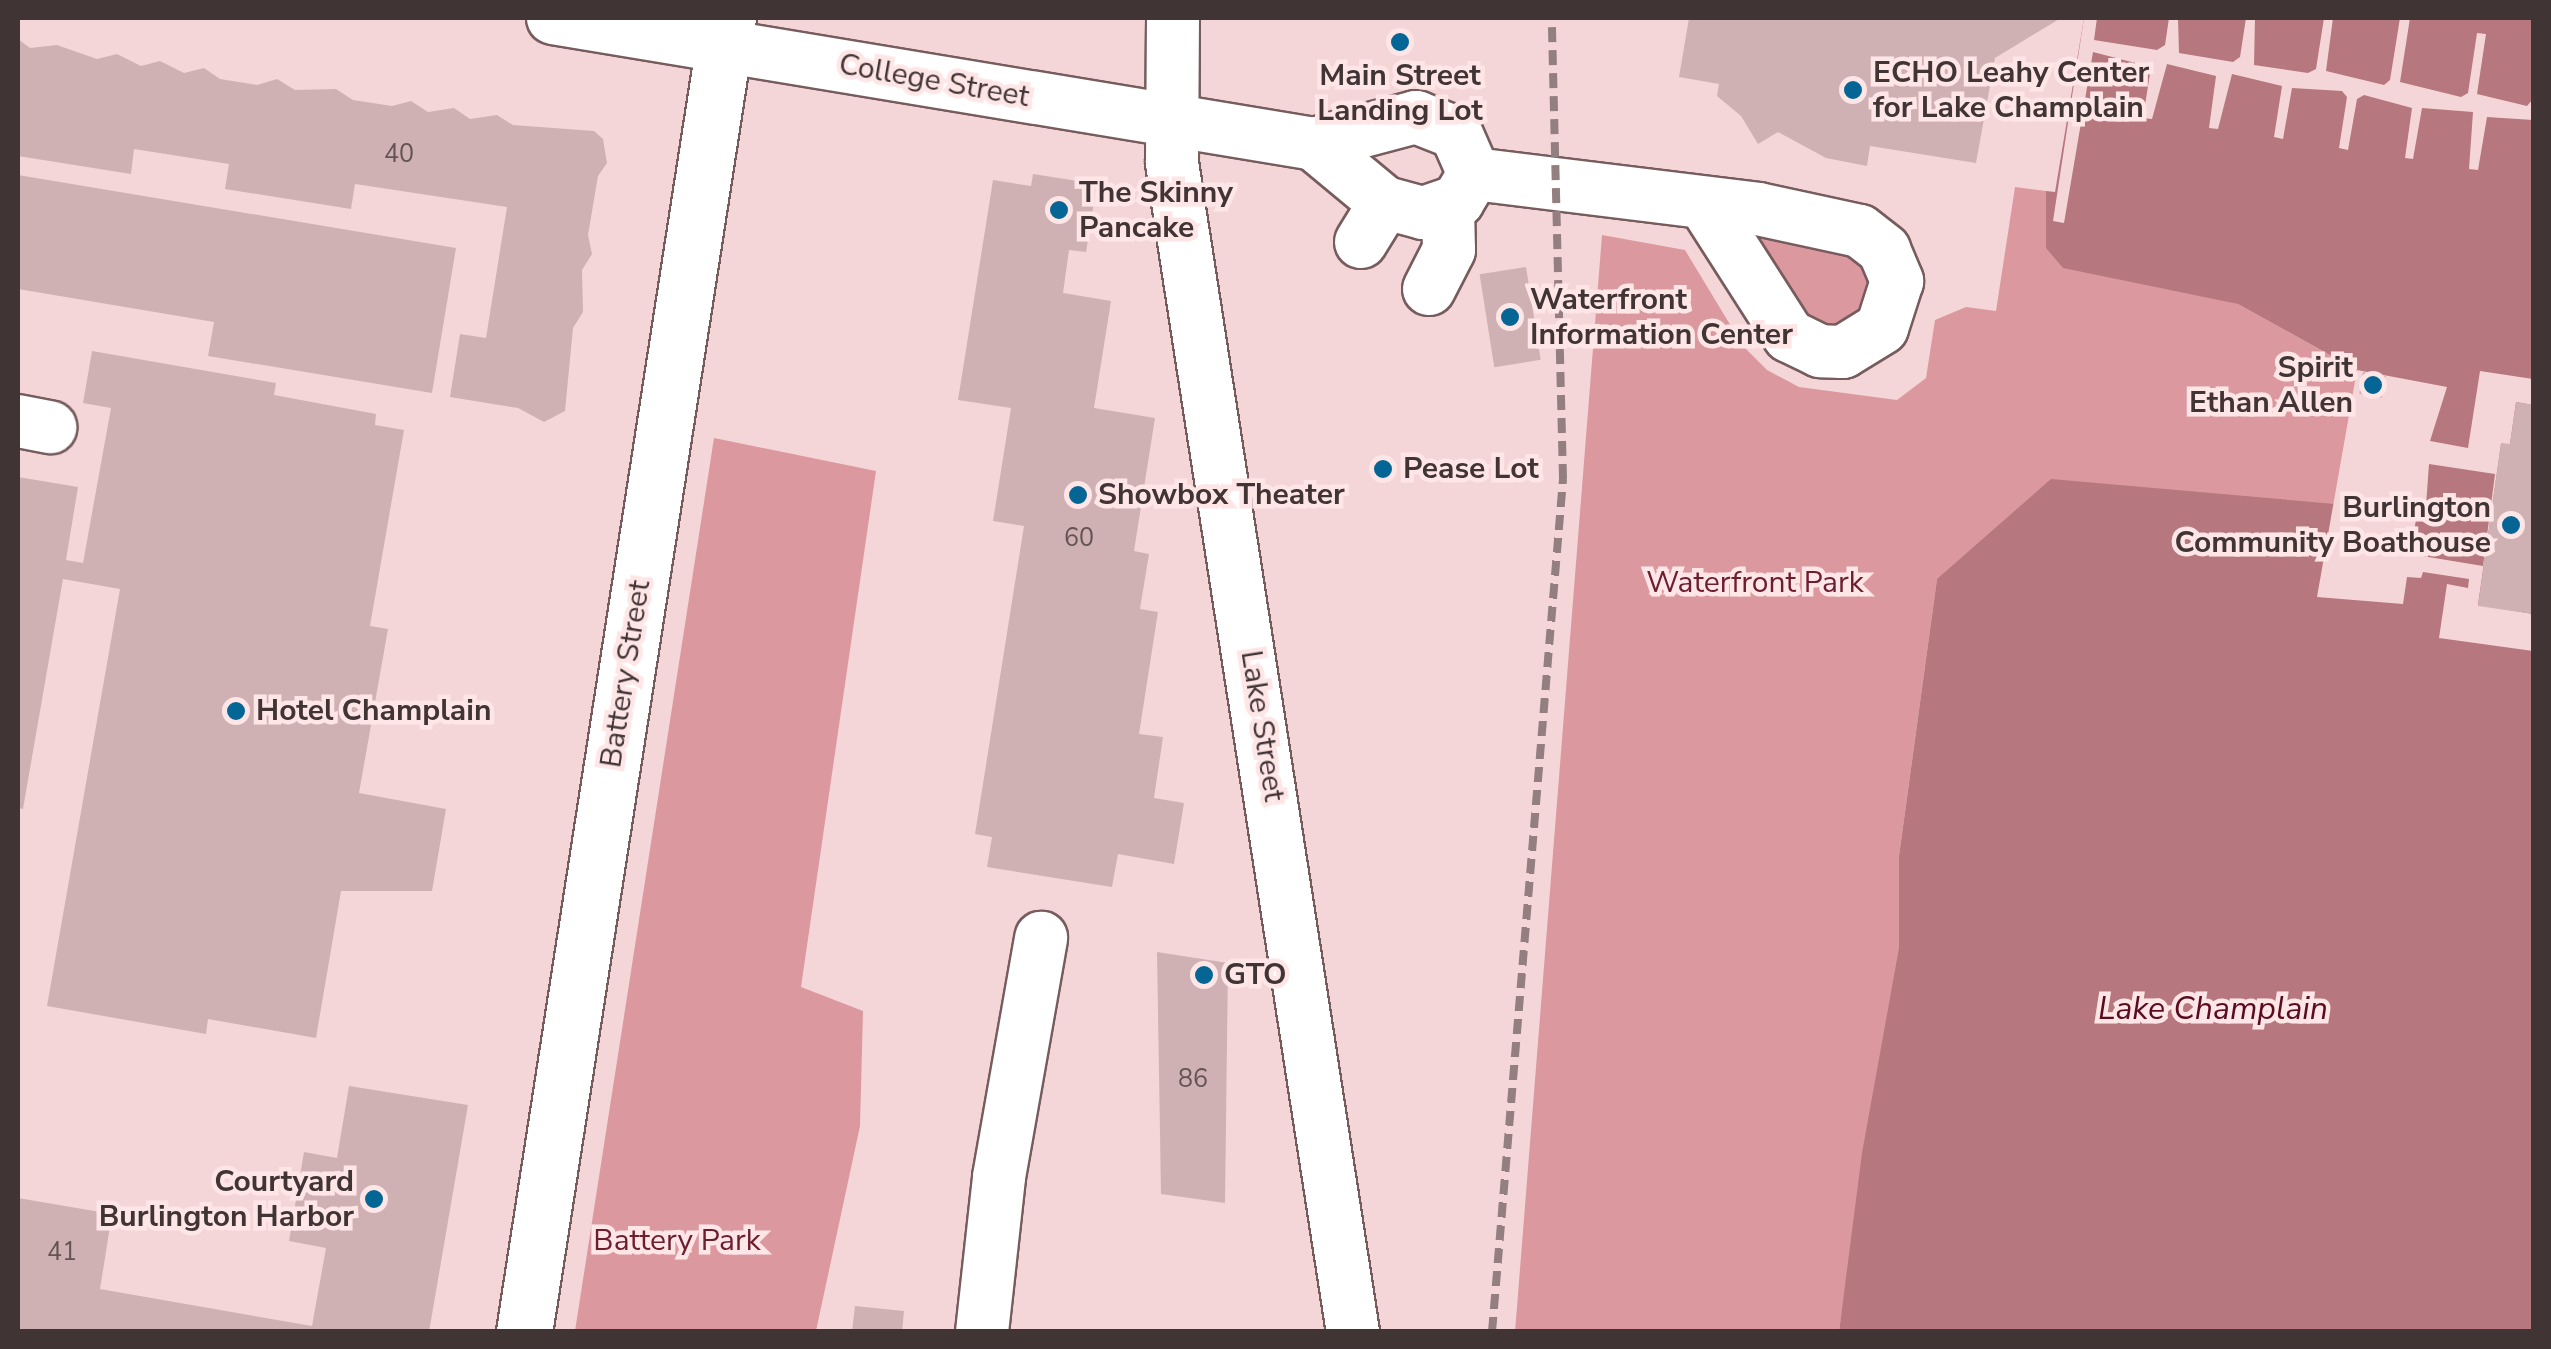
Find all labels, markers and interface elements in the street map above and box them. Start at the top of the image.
marker: Main Street Landing Lot [1389,31,1411,53]
street label: College Street [836,47,1032,115]
place label: ECHO Leahy Center for Lake Champlain [1873,55,2149,126]
place label: Main Street Landing Lot [1317,58,1483,128]
marker: ECHO Leahy Center for Lake Champlain [1842,79,1864,101]
house number: 40 [384,139,414,169]
place label: The Skinny Pancake [1079,175,1233,246]
marker: The Skinny Pancake [1048,199,1070,221]
place label: Waterfront Information Center [1530,282,1793,352]
marker: Waterfront Information Center [1499,306,1521,328]
place label: Spirit Ethan Allen [2189,350,2353,420]
marker: Spirit Ethan Allen [2362,374,2384,396]
place label: Pease Lot [1403,451,1539,487]
marker: Pease Lot [1372,458,1394,480]
place label: Showbox Theater [1098,477,1345,513]
marker: Showbox Theater [1067,484,1089,506]
place label: Burlington Community Boathouse [2175,490,2491,560]
marker: Burlington Community Boathouse [2500,514,2522,536]
house number: 60 [1064,523,1094,553]
park label: Waterfront Park [1646,565,1864,601]
street label: Battery Street [593,578,659,770]
street label: Lake Street [1232,648,1292,804]
place label: Hotel Champlain [256,693,491,729]
marker: Hotel Champlain [225,700,247,722]
place label: GTO [1224,957,1287,993]
marker: GTO [1193,964,1215,986]
water label: Lake Champlain [2098,990,2328,1028]
house number: 86 [1178,1064,1208,1094]
place label: Courtyard Burlington Harbor [99,1164,354,1234]
marker: Courtyard Burlington Harbor [363,1188,385,1210]
park label: Battery Park [593,1223,761,1259]
house number: 41 [47,1237,77,1267]

